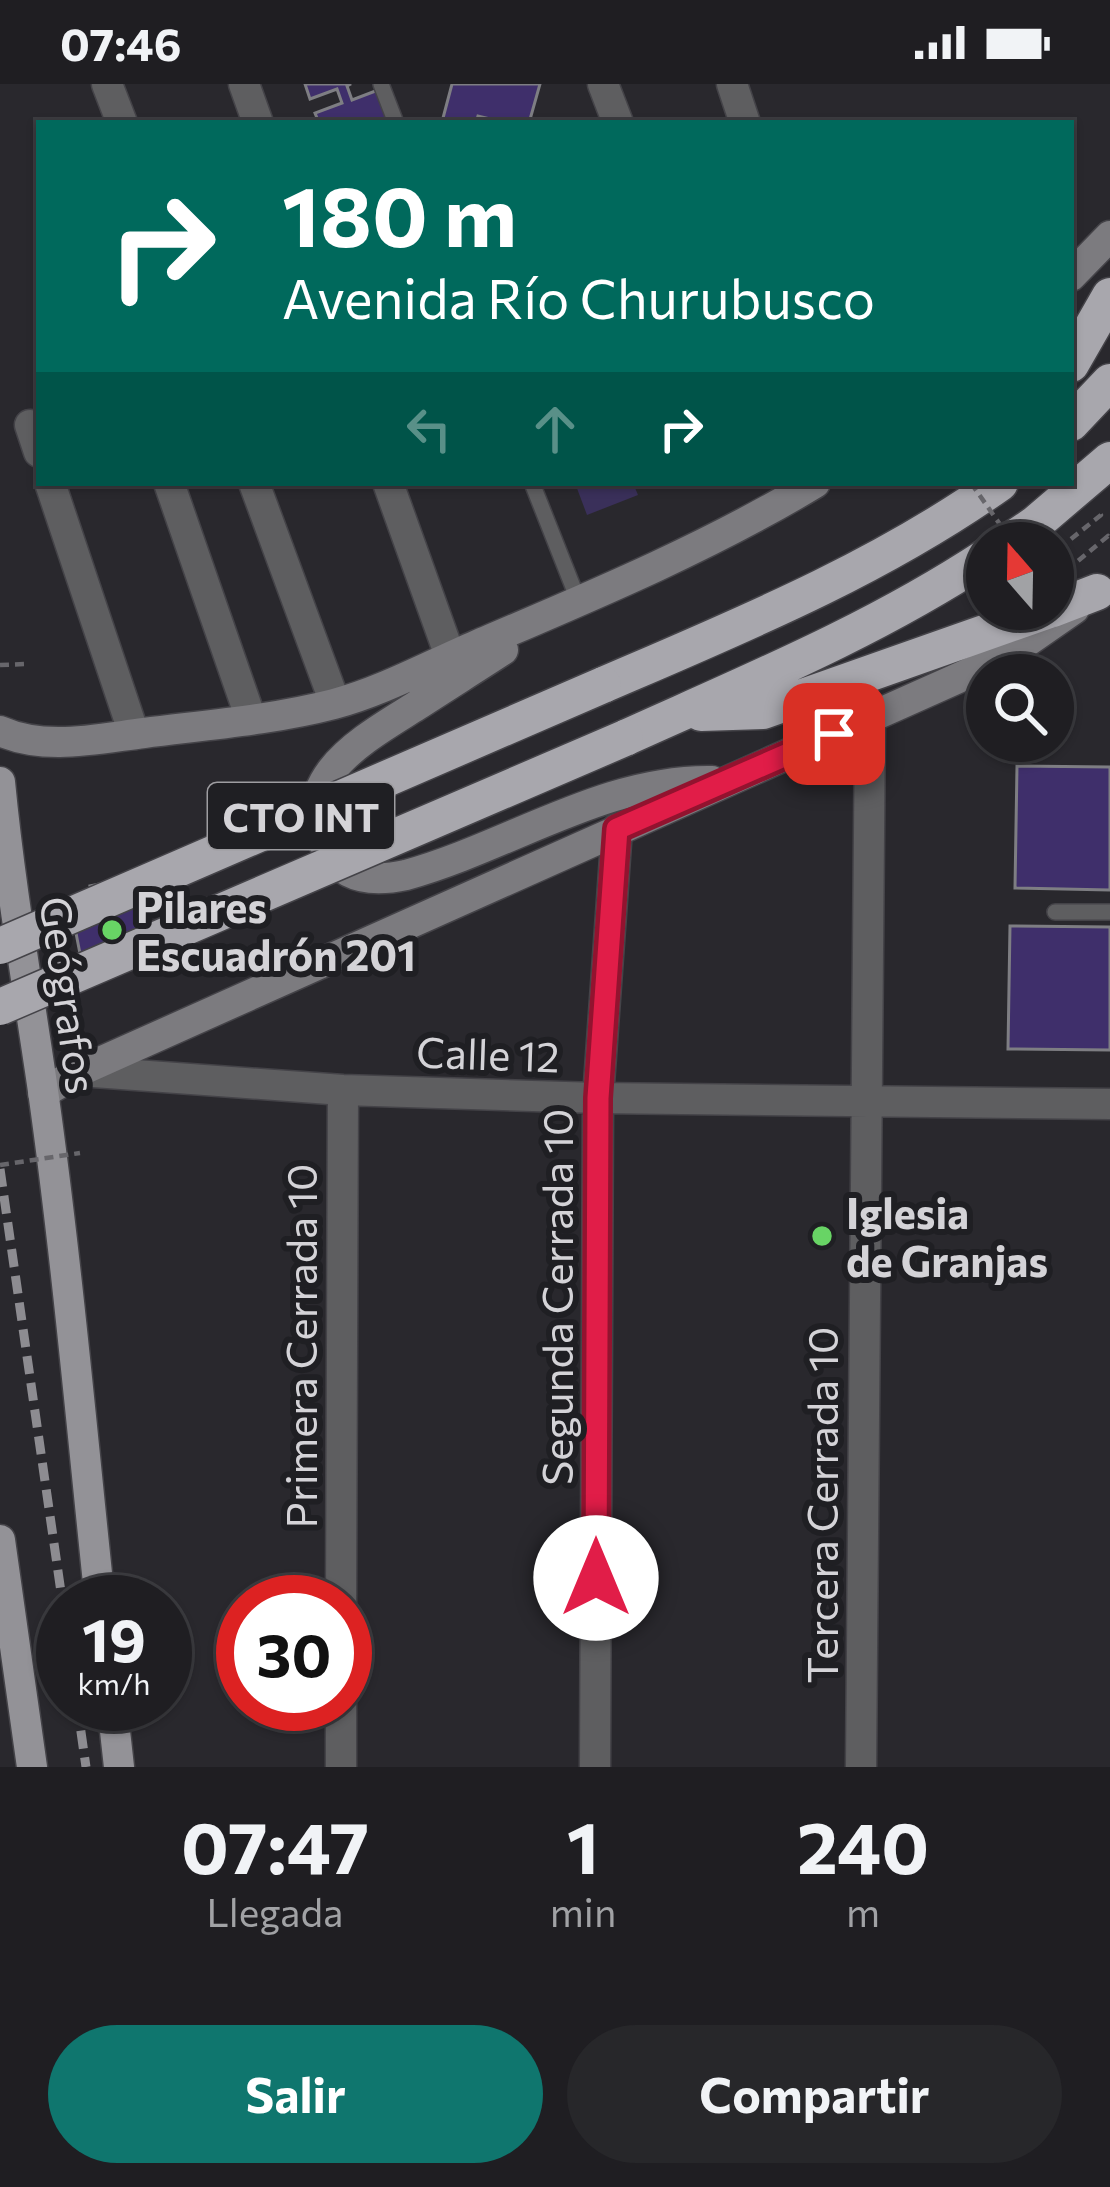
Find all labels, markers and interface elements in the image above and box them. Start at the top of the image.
text: 07:46 [60,15,182,70]
text: 180 m [282,162,517,264]
icon: right [84,168,240,324]
text: Avenida Río Churubusco [282,264,875,330]
icon: left [396,396,462,462]
icon: ahead [522,396,588,462]
icon: right [648,396,714,462]
north arrow [966,522,1074,630]
map controls [966,522,1074,762]
button: search [966,654,1074,762]
pin [783,683,885,785]
icon: arrive [801,701,867,767]
road number: CTO INT [208,783,394,849]
place label: Pilares Escuadrón 201 [136,880,416,980]
street label: Geógrafos [30,893,110,1097]
marker: Pilares Escuadrón 201 [99,917,125,943]
street label: Calle 12 [415,1025,561,1081]
street label: Segunda Cerrada 10 [530,1109,582,1486]
street label: Primera Cerrada 10 [274,1164,326,1528]
place label: Iglesia de Granjas [846,1186,1048,1286]
marker: Iglesia de Granjas [809,1223,835,1249]
street label: Tercera Cerrada 10 [795,1327,847,1683]
position arrow [533,1515,659,1641]
speed limit sign: 30 [216,1575,372,1731]
text: 19 [82,1601,146,1674]
text: km/h [78,1664,150,1701]
text: 07:47 [181,1801,369,1889]
text: 1 [567,1801,599,1889]
text: 240 [797,1801,929,1889]
text: Llegada [206,1887,343,1935]
text: min [550,1887,616,1935]
text: m [846,1887,880,1935]
button: Salir [48,2025,543,2163]
button: Compartir [567,2025,1062,2163]

